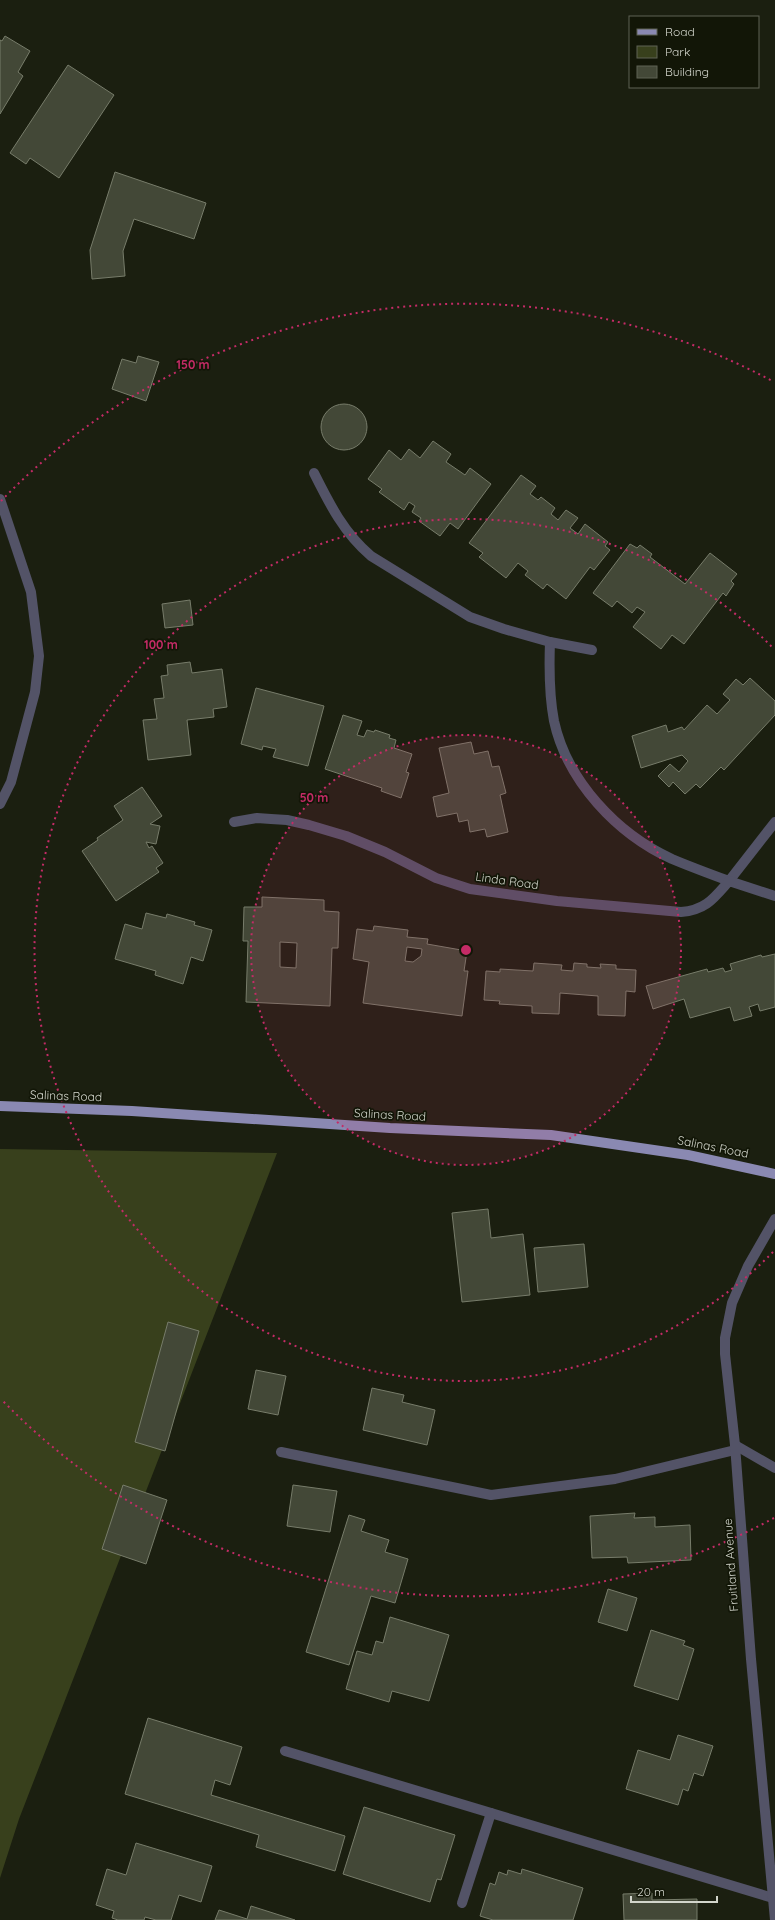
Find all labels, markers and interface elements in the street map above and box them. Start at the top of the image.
legend [629,16,759,88]
text: Road [665,24,695,39]
text: Park [665,44,690,59]
text: Building [665,64,709,79]
text: 150 m [176,357,210,372]
text: 100 m [144,637,178,652]
text: 50 m [300,790,328,805]
street label: Linda Road [475,869,540,892]
centre of rings [459,943,473,957]
street label: Salinas Road [30,1087,102,1104]
street label: Salinas Road [354,1105,426,1124]
street label: Salinas Road [676,1132,750,1161]
street label: Fruitland Avenue [720,1518,741,1612]
scale bar [631,1878,717,1904]
text: 20 m [637,1884,665,1899]

